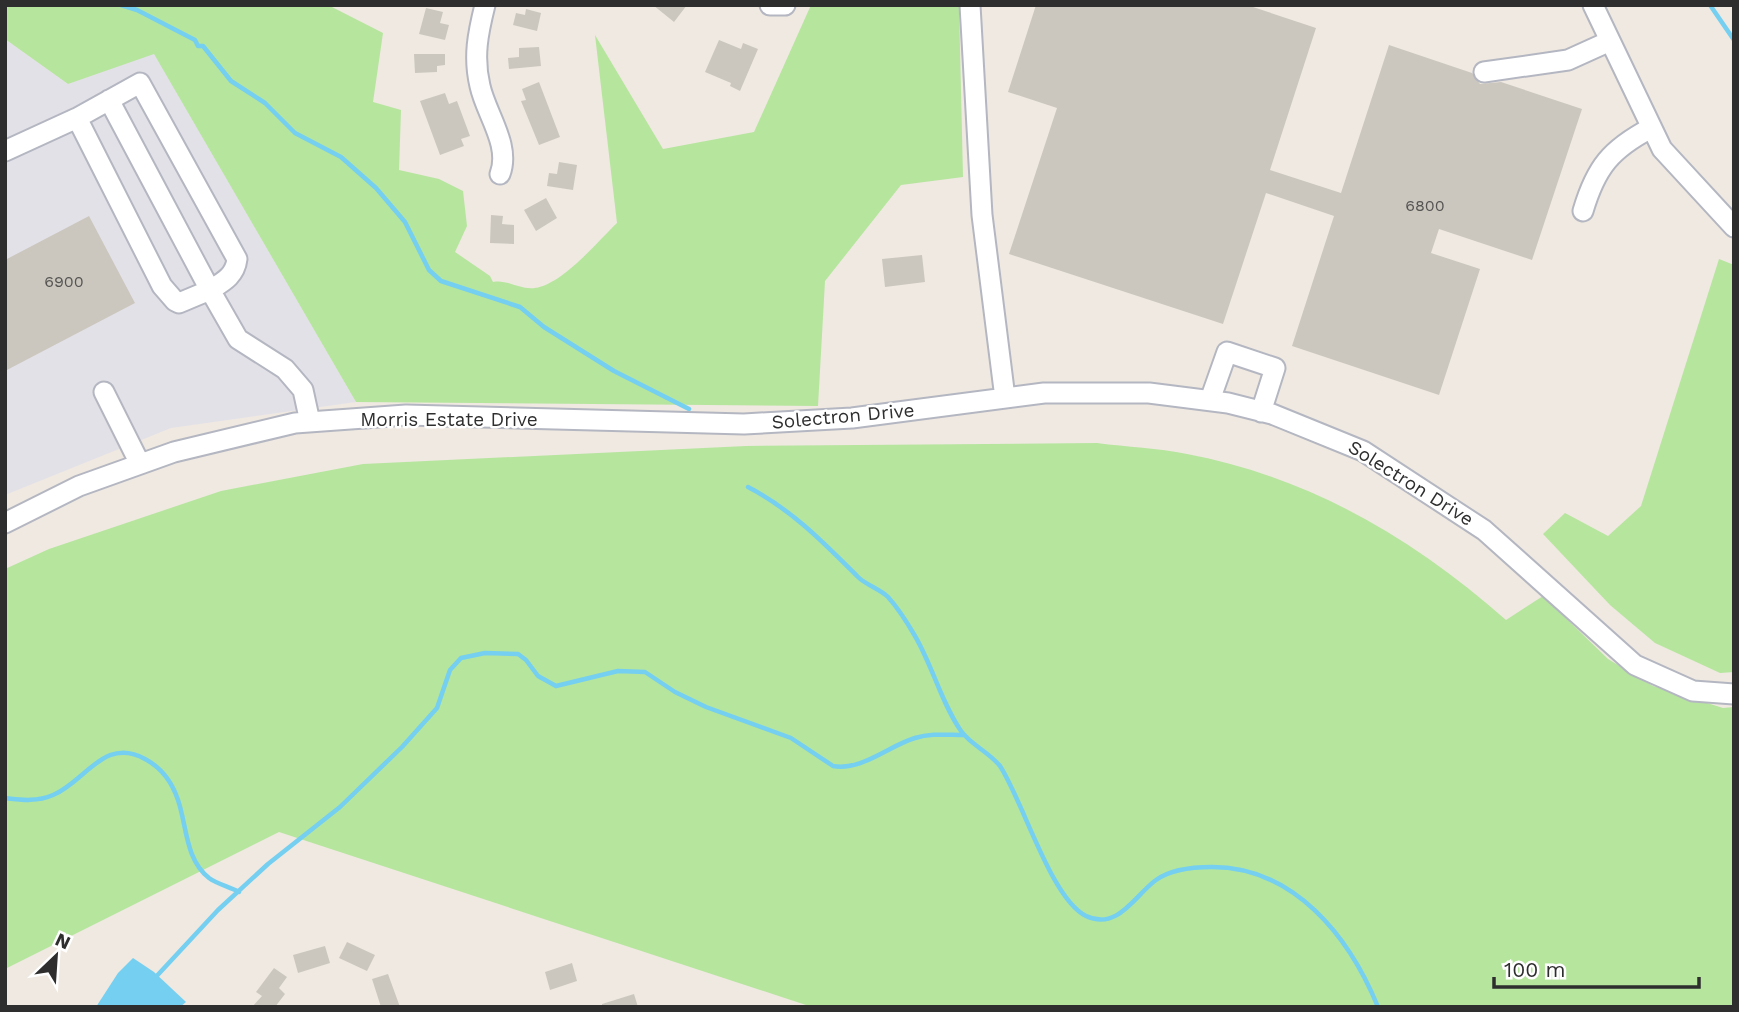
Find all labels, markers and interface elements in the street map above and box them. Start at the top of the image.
house number: 6800 [1405,196,1445,215]
house number: 6900 [44,272,84,291]
street label: Solectron Drive [771,398,915,434]
street label: Morris Estate Drive [360,408,538,431]
street label: Solectron Drive [1344,435,1478,531]
north arrow [21,921,91,991]
text: N [52,928,74,954]
scale bar [1494,946,1699,990]
text: 100 m [1504,957,1566,982]

